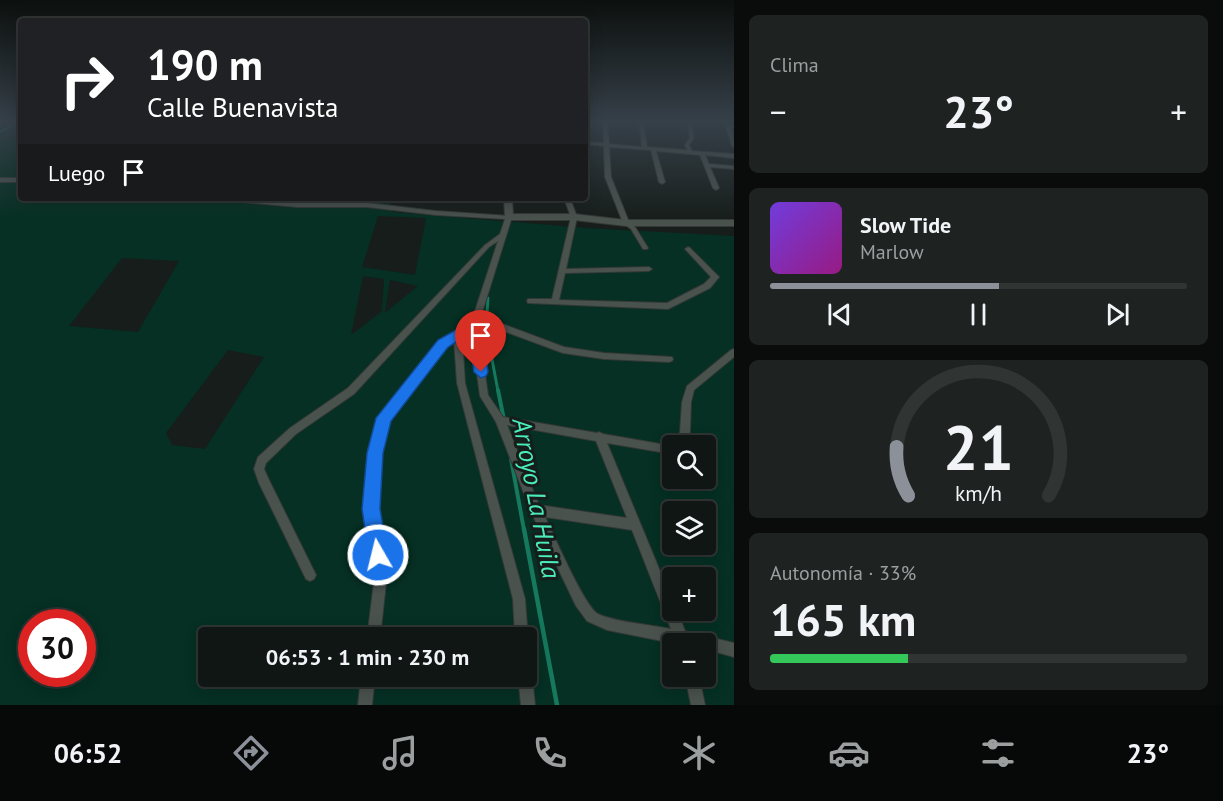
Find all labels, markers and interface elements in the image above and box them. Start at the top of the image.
text: 190 m [147,37,263,92]
icon: right [48,42,126,120]
text: Clima [770,52,819,78]
text: 23° [943,82,1014,140]
text: Calle Buenavista [147,90,338,124]
text: − [770,90,787,133]
text: + [1170,90,1187,133]
icon: arrive [117,156,150,189]
text: Luego [48,159,105,187]
text: Slow Tide [860,211,951,239]
text: Marlow [860,239,924,265]
icon: previous [823,298,856,331]
icon: pause [962,298,995,331]
icon: next [1101,298,1134,331]
pin [455,310,506,372]
icon: arrive [464,319,497,352]
text: 21 [943,406,1014,487]
water label: Arroyo La Huila [505,414,569,581]
map controls [662,435,716,687]
button: search [662,435,716,489]
text: km/h [955,479,1002,507]
button: layers [662,501,716,555]
position arrow [346,523,410,587]
text: Autonomía · 33% [770,560,916,586]
button: + [662,567,716,621]
text: 165 km [770,590,916,648]
speed limit sign: 30 [18,609,96,687]
button: − [662,633,716,687]
text: 06:53 · 1 min · 230 m [266,643,469,671]
icon: directions [230,732,272,774]
icon: music [379,732,421,774]
icon: phone [529,732,571,774]
icon: climate [678,732,720,774]
icon: car [828,732,870,774]
icon: filters [977,732,1019,774]
text: 06:52 [54,736,122,770]
text: 23° [1127,736,1169,770]

